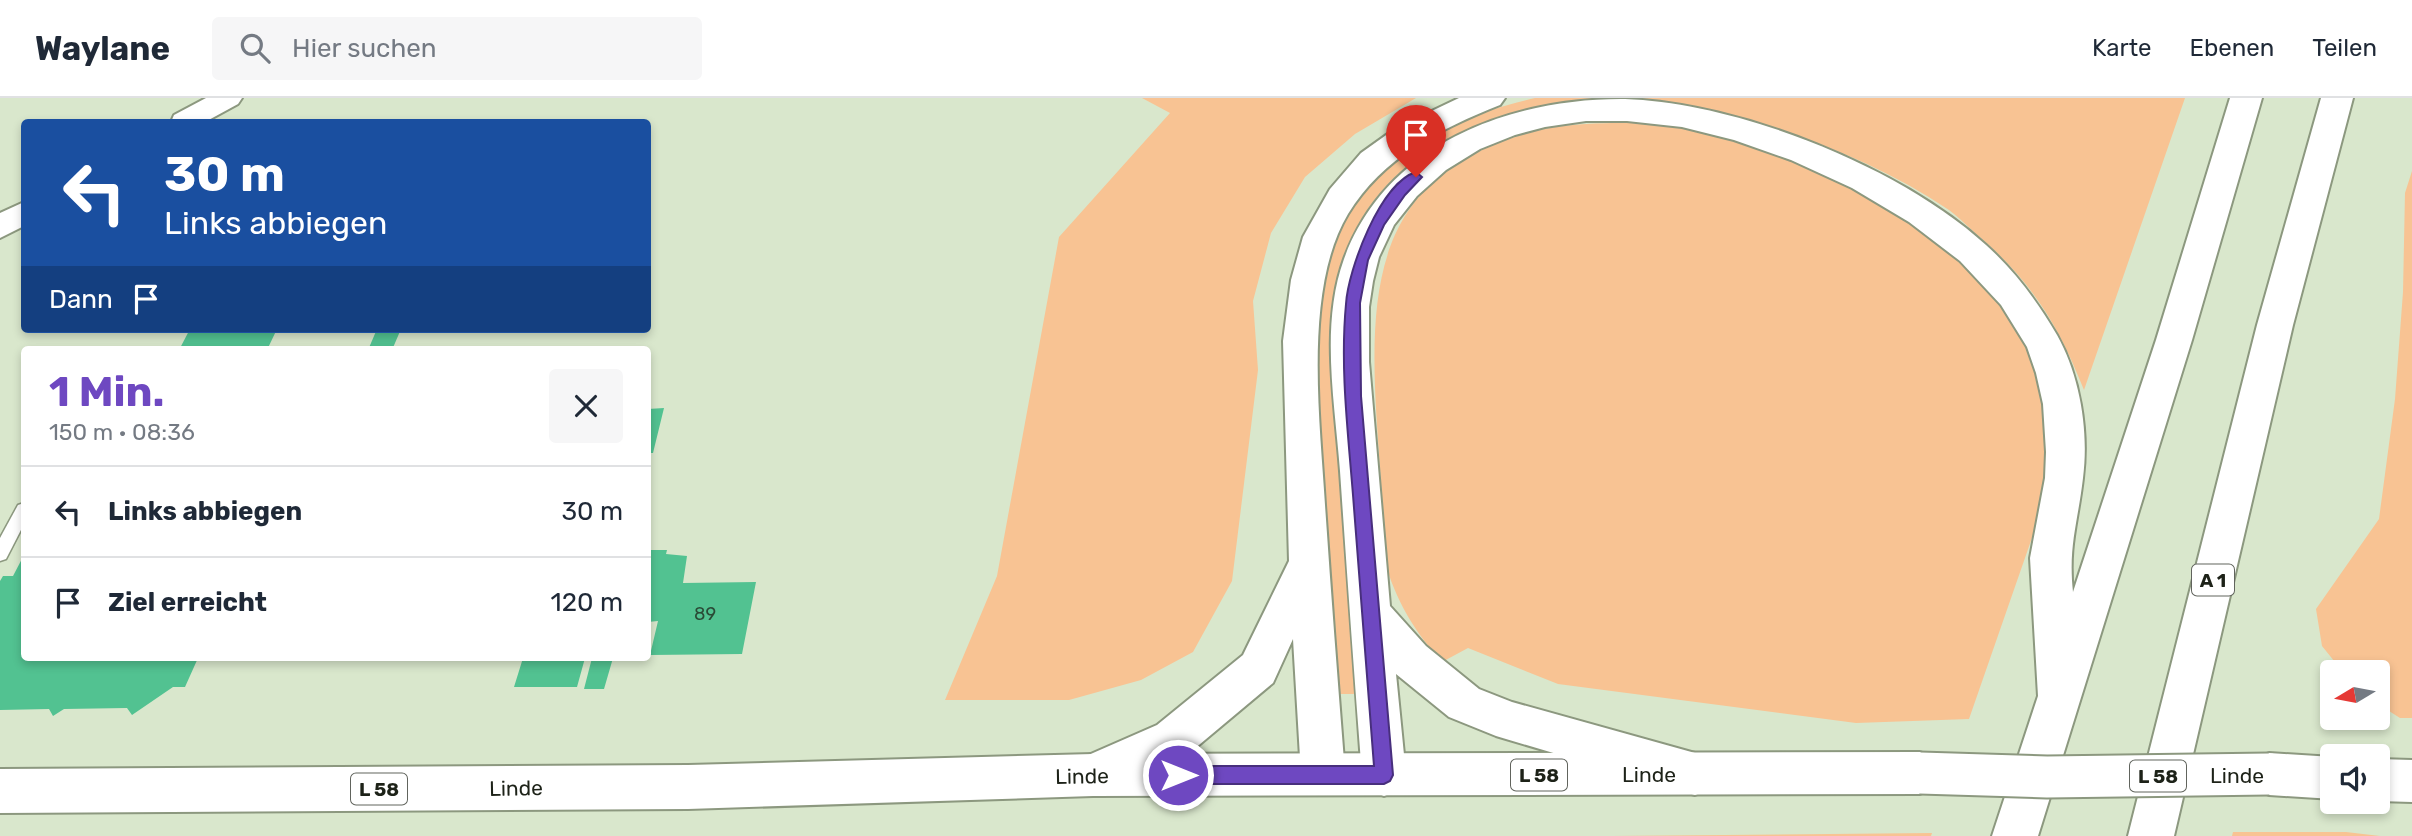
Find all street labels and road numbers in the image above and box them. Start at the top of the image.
road number: A 1 [2192,565,2234,596]
road number: L 58 [1511,760,1567,790]
road number: L 58 [2130,761,2186,792]
street label: Linde [1622,762,1676,787]
street label: Linde [1055,763,1109,789]
street label: Linde [2210,763,2264,788]
road number: L 58 [351,774,407,804]
street label: Linde [489,775,543,801]

